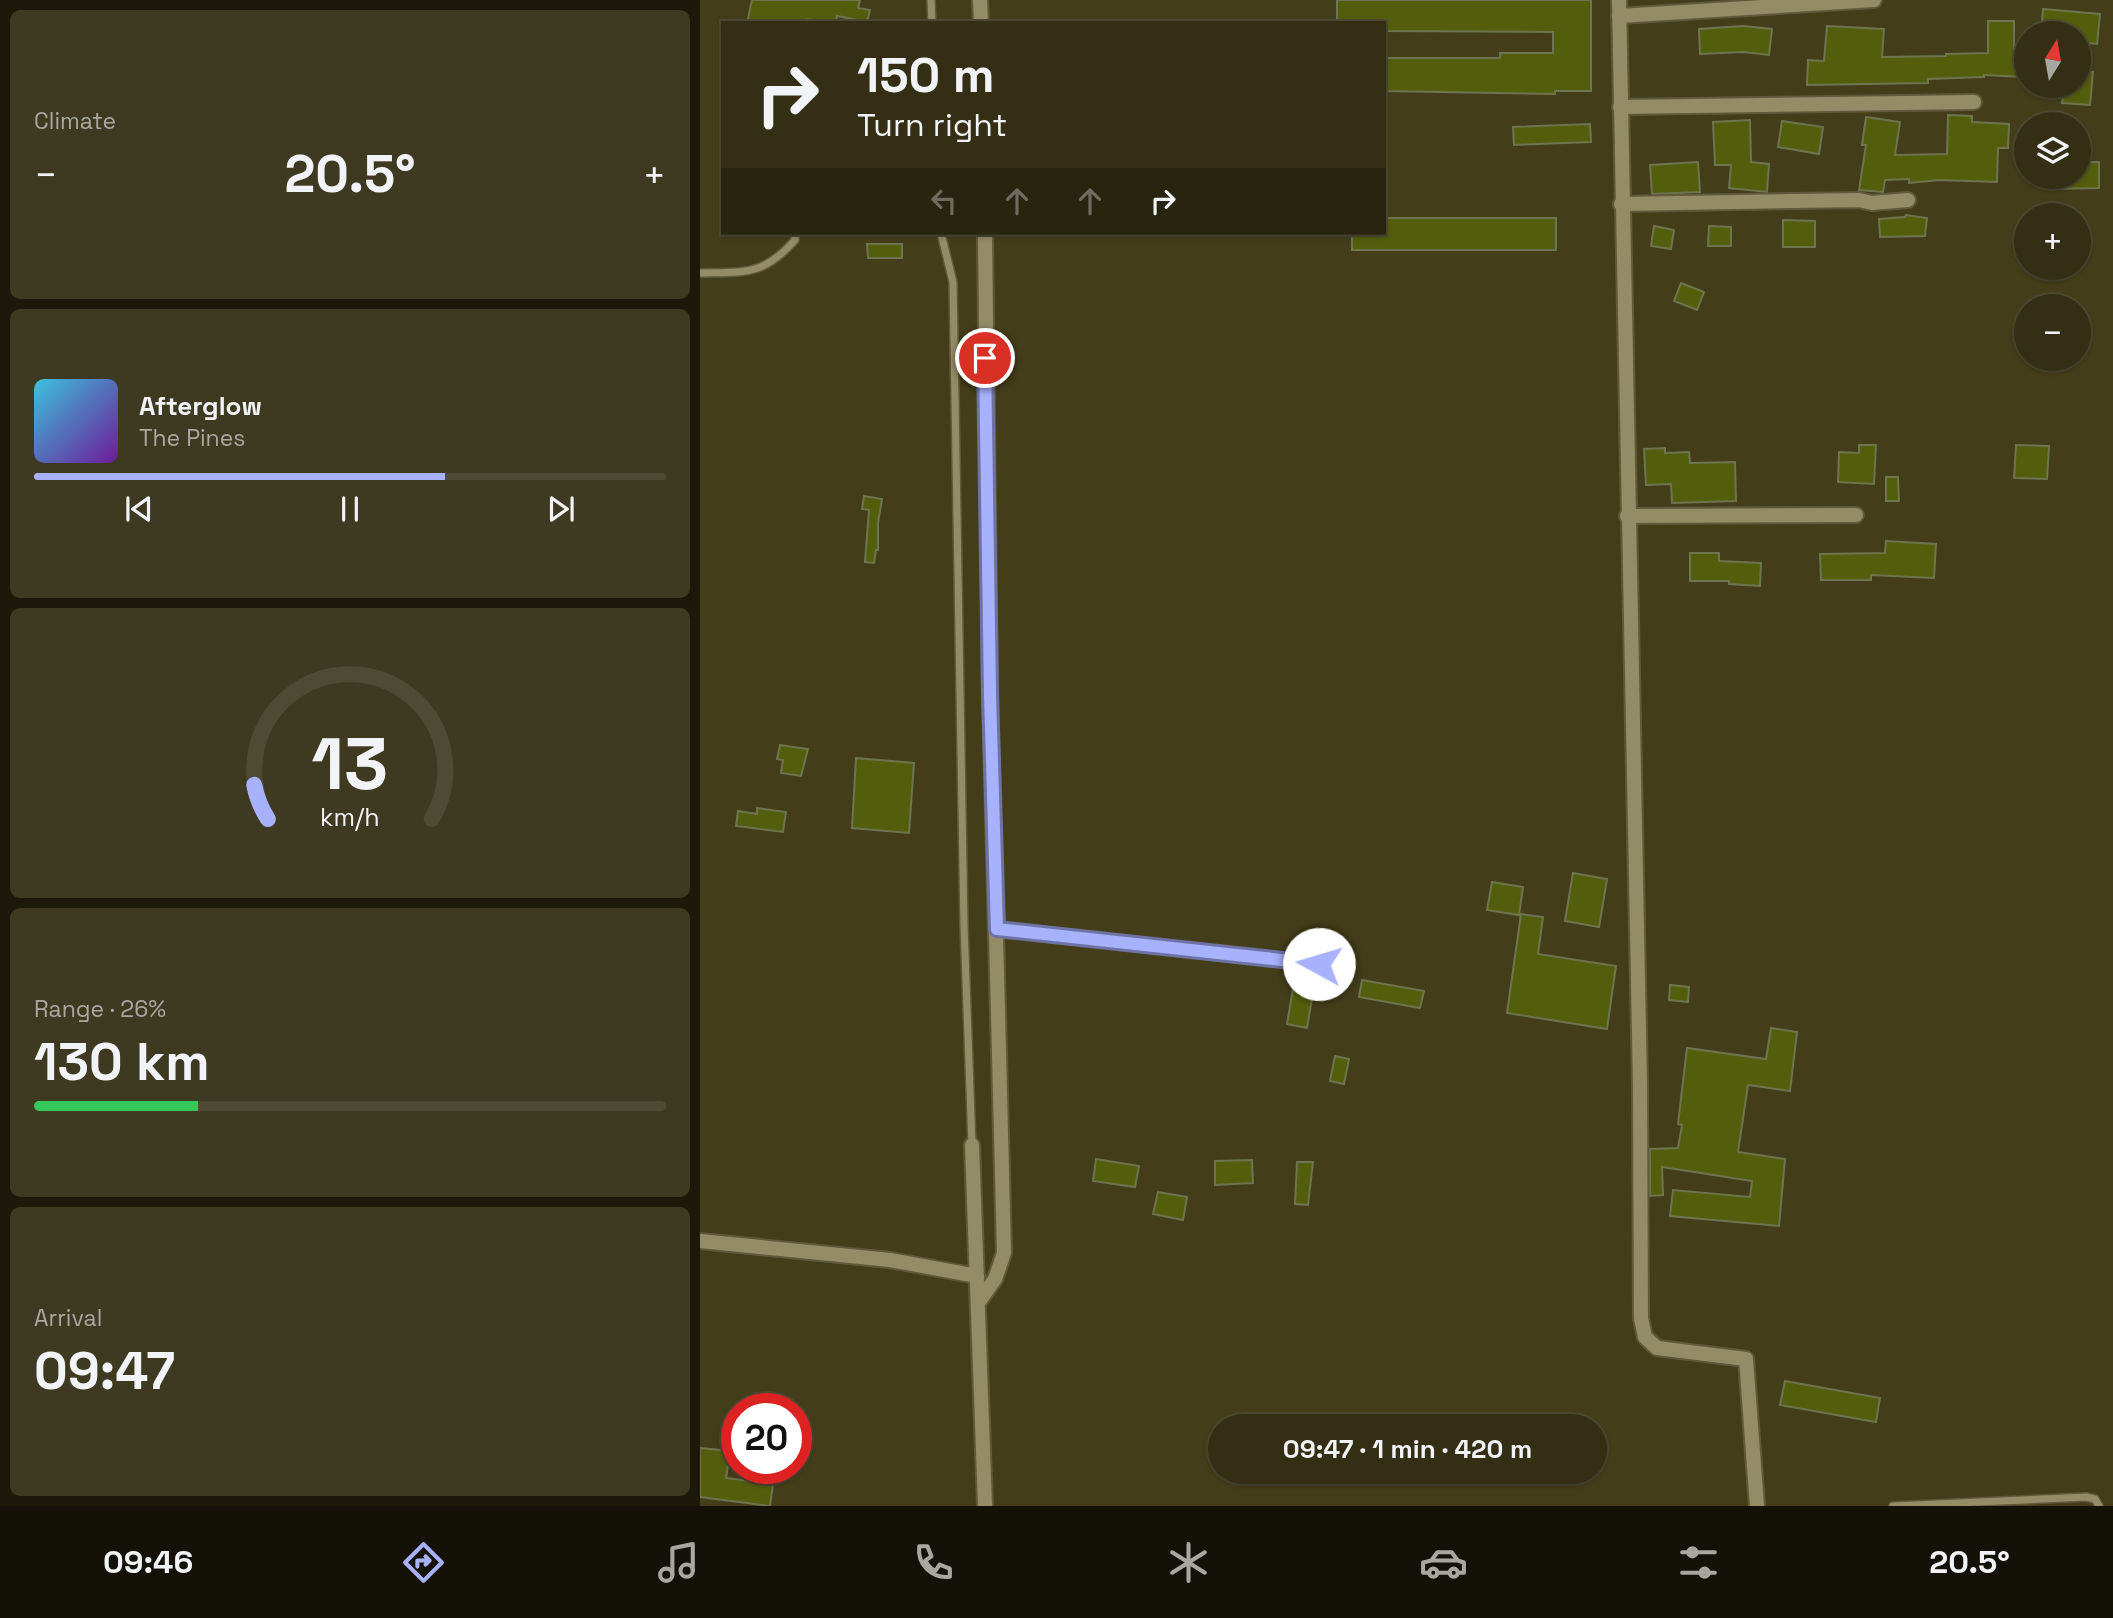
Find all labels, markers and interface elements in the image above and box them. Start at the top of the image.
north arrow [2014,21,2091,98]
map controls [2014,21,2091,371]
text: 150 m [857,44,995,106]
icon: right [742,49,833,140]
text: Turn right [857,105,1007,145]
text: Climate [34,106,116,136]
button: layers [2014,112,2091,189]
text: 20.5° [284,141,416,207]
text: − [34,151,58,199]
text: + [642,151,666,199]
icon: left [925,182,963,220]
icon: ahead [998,182,1036,220]
icon: ahead [1071,182,1109,220]
icon: right [1144,182,1182,220]
button: + [2014,203,2091,280]
button: − [2014,294,2091,371]
pin [955,328,1015,388]
icon: arrive [966,339,1004,377]
text: Afterglow [139,389,262,423]
text: The Pines [139,423,245,453]
icon: previous [120,490,158,528]
icon: pause [331,490,369,528]
icon: next [542,490,580,528]
text: 13 [311,717,389,810]
text: km/h [320,801,380,833]
position arrow [1282,927,1356,1001]
text: Range · 26% [34,994,166,1024]
text: 130 km [34,1029,210,1095]
text: Arrival [34,1303,102,1333]
text: 09:47 [34,1338,175,1404]
speed limit sign: 20 [721,1393,812,1484]
text: 09:47 · 1 min · 420 m [1283,1432,1532,1466]
icon: directions [399,1538,448,1587]
icon: music [654,1538,703,1587]
icon: phone [909,1538,958,1587]
icon: climate [1164,1538,1213,1587]
icon: car [1419,1538,1468,1587]
icon: filters [1674,1538,1723,1587]
text: 09:46 [103,1542,193,1582]
text: 20.5° [1929,1542,2010,1582]

